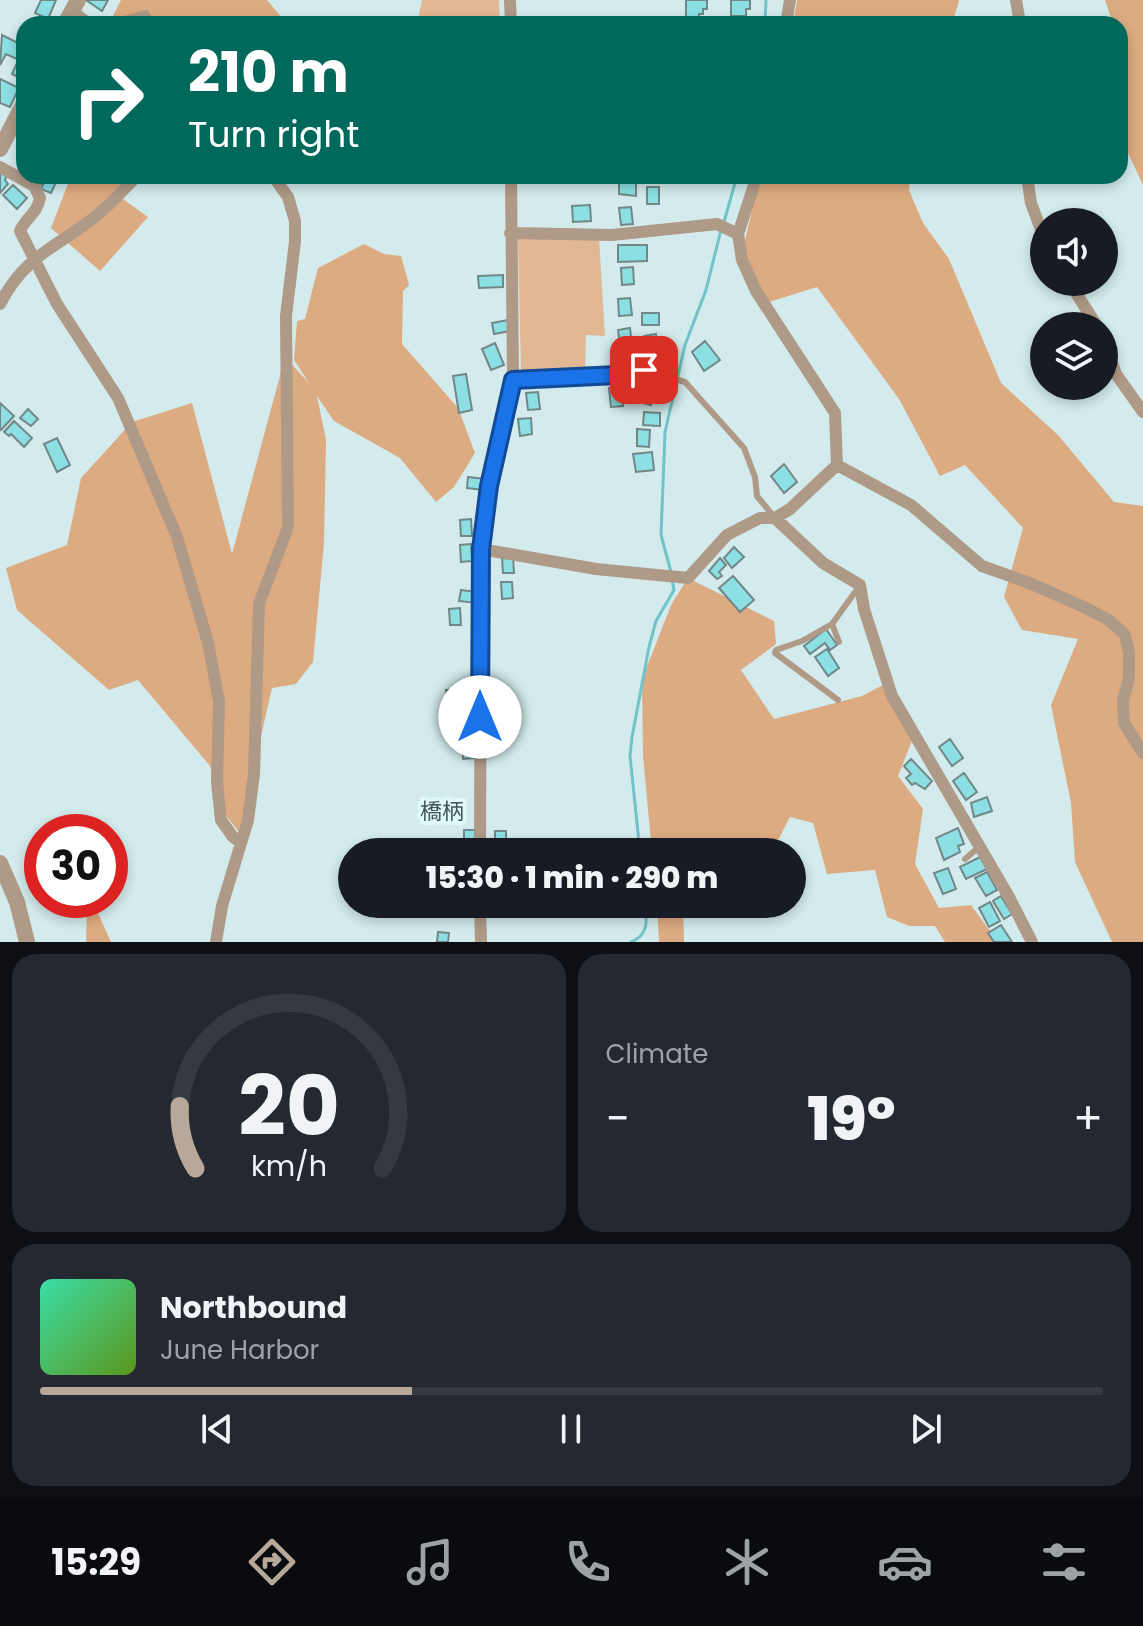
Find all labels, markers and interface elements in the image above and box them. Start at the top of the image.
text: 210 m [188,33,349,112]
icon: right [56,48,160,152]
text: Turn right [188,109,359,160]
map controls [1030,208,1118,400]
button: sound [1030,208,1118,296]
button: layers [1030,312,1118,400]
pin [610,336,678,404]
icon: arrive [622,348,666,392]
position arrow [438,675,522,759]
district label: 橋柄 [420,796,464,827]
speed limit sign: 30 [24,814,128,918]
text: 15:30 · 1 min · 290 m [426,856,718,899]
text: Climate [606,1036,708,1072]
text: 20 [238,1048,340,1164]
text: 19° [807,1077,896,1161]
text: − [606,1088,630,1149]
text: + [1073,1088,1103,1149]
text: km/h [251,1146,327,1186]
text: Northbound [160,1286,347,1329]
text: June Harbor [160,1332,319,1368]
icon: previous [195,1407,239,1451]
icon: pause [549,1407,593,1451]
icon: next [904,1407,948,1451]
icon: directions [244,1534,300,1590]
icon: music [402,1534,458,1590]
icon: phone [560,1534,616,1590]
icon: climate [719,1534,775,1590]
icon: car [877,1534,933,1590]
icon: filters [1036,1534,1092,1590]
text: 15:29 [51,1537,141,1588]

